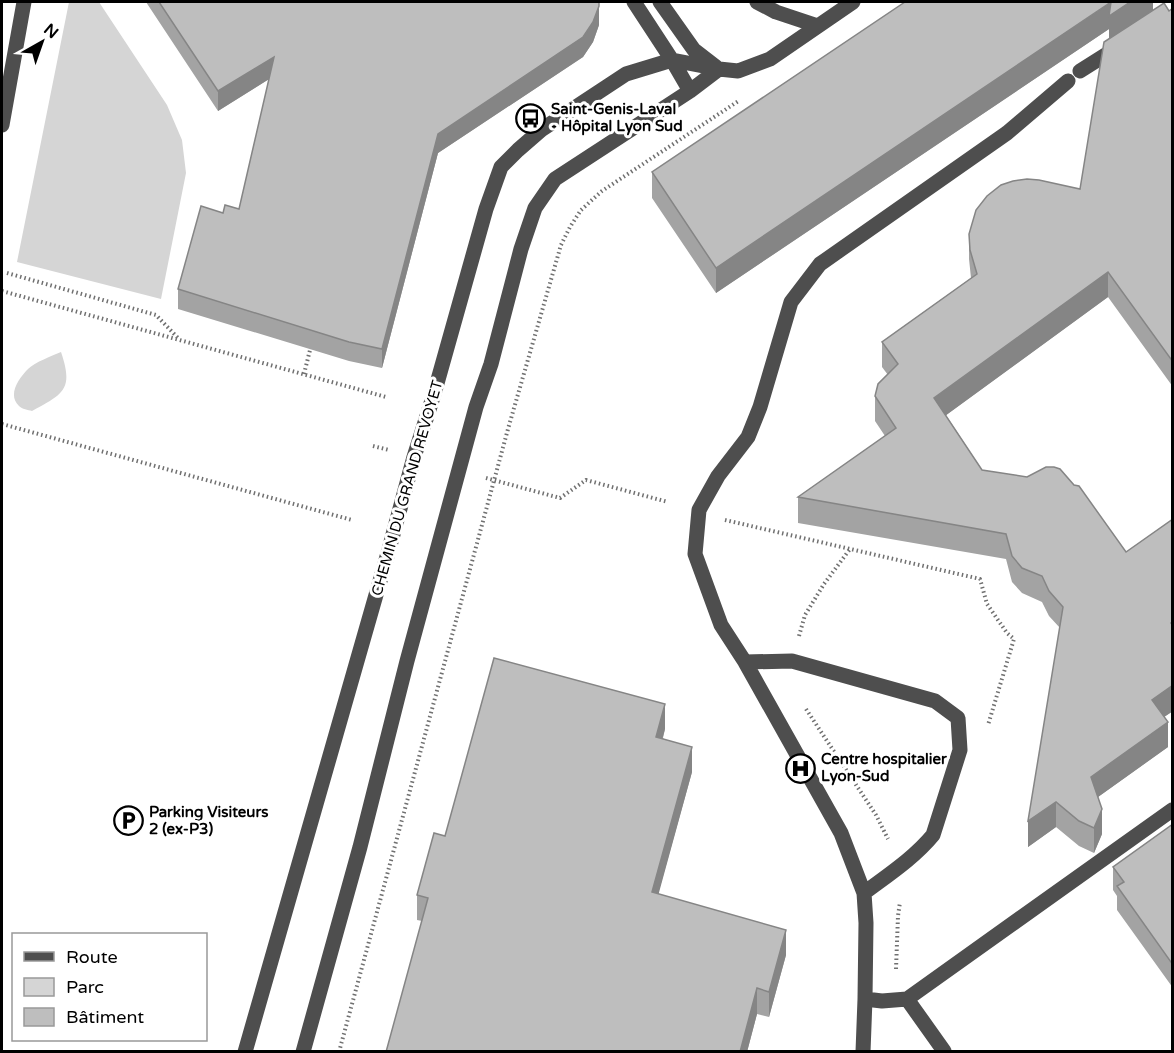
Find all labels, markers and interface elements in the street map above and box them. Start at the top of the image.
north arrow [12,12,72,72]
text: N [40,19,62,43]
place label: Saint-Genis-Laval - Hôpital Lyon Sud [551,100,683,136]
bus stop icon: Saint-Genis-Laval - Hôpital Lyon Sud [514,102,546,134]
street label: CHEMIN DU GRAND REVOYET [368,378,446,598]
place label: Centre hospitalier Lyon-Sud [821,750,947,786]
hospital icon: Centre hospitalier Lyon-Sud [784,752,816,784]
place label: Parking Visiteurs 2 (ex-P3) [149,803,268,838]
parking icon: Parking Visiteurs 2 (ex-P3) [112,805,144,837]
legend [12,933,207,1041]
text: Route [66,946,118,968]
text: Parc [66,976,104,998]
text: Bâtiment [66,1006,144,1028]

